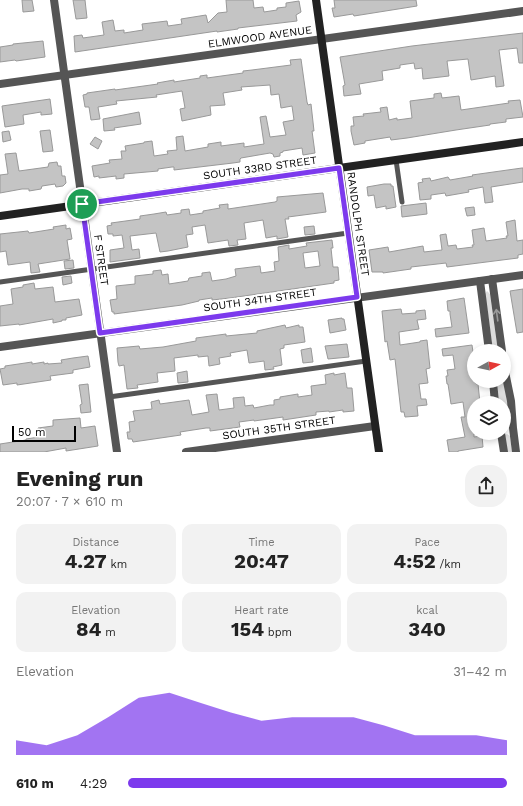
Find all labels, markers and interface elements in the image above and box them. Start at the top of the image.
street label: ELMWOOD AVENUE [207,23,313,51]
street label: SOUTH 33RD STREET [202,154,318,182]
street label: RANDOLPH STREET [344,171,372,277]
pin [65,187,99,221]
icon: arrive [71,193,93,215]
street label: F STREET [91,234,111,287]
street label: SOUTH 34TH STREET [203,286,318,314]
one-way arrow [493,309,501,322]
north arrow [467,344,511,388]
map controls [467,344,511,440]
button: layers [467,396,511,440]
street label: SOUTH 35TH STREET [222,414,337,442]
scale bar [12,424,76,443]
text: 50 m [18,426,45,439]
button: share [465,465,507,507]
text: Evening run [16,466,144,491]
text: 20:07 · 7 × 610 m [16,494,123,509]
text: Distance [72,536,119,549]
text: Time [248,536,275,549]
text: Pace [414,536,440,549]
text: 4.27 [64,549,107,573]
text: 20:47 [234,549,289,573]
text: 4:52 [393,549,436,573]
text: km [107,558,127,571]
text: /km [436,558,461,571]
text: Elevation [71,604,120,617]
text: Heart rate [234,604,289,617]
text: kcal [416,604,438,617]
text: 84 [76,617,101,641]
text: 154 [231,617,264,641]
text: 340 [408,617,446,641]
text: m [101,626,116,639]
text: bpm [264,626,292,639]
text: Elevation [16,664,74,679]
text: 31–42 m [453,664,507,679]
text: 610 m [16,776,54,791]
text: 4:29 [80,776,107,791]

